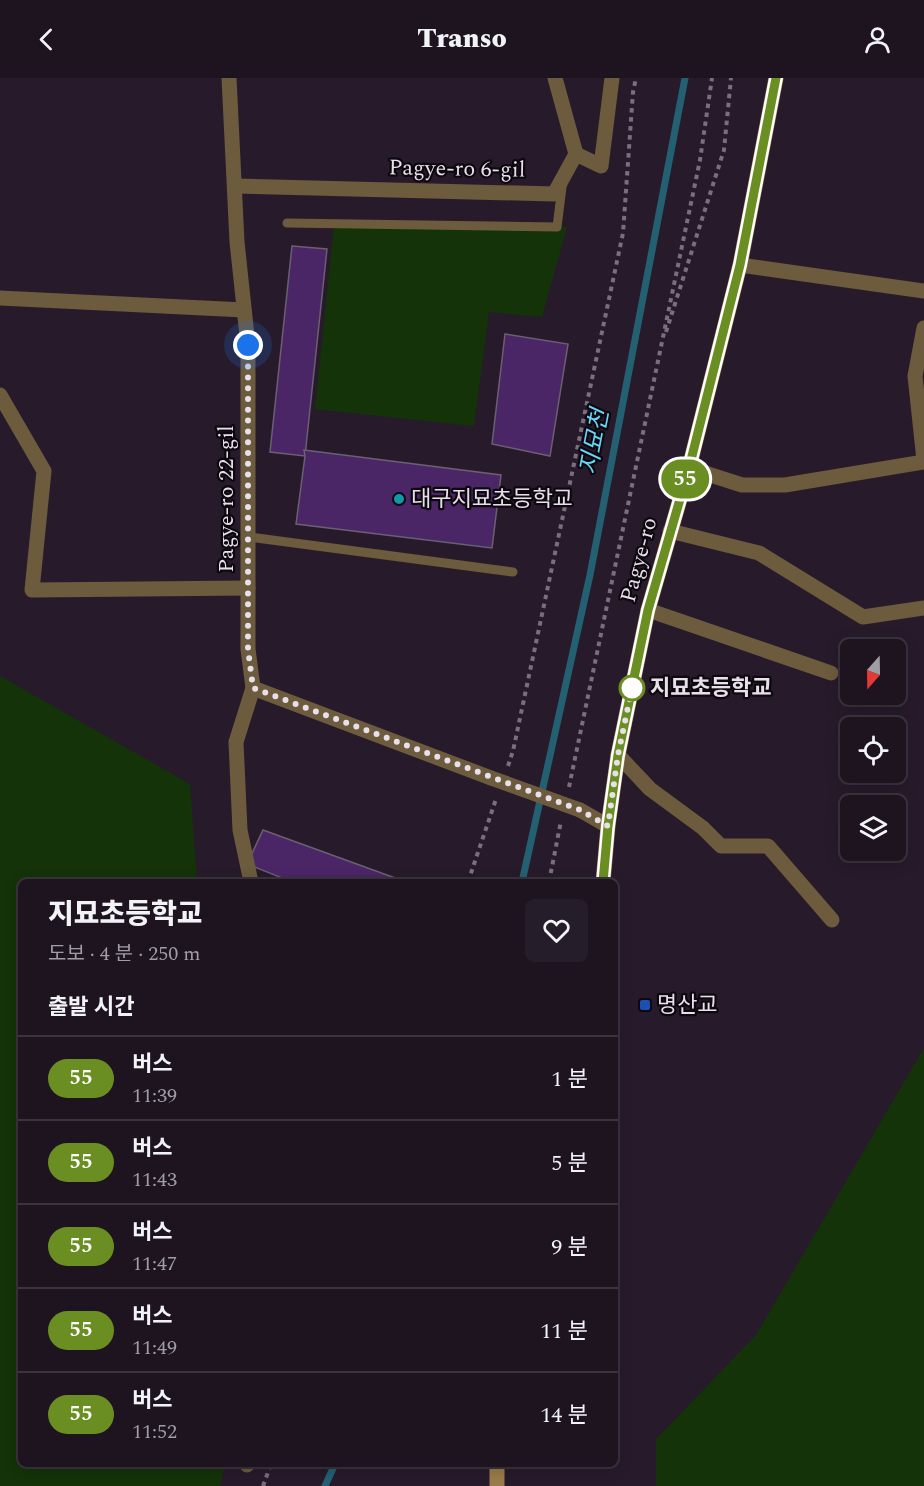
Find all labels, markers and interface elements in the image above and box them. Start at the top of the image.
text: Transo [417,18,507,60]
icon: back [30,23,63,56]
icon: person [861,23,894,56]
street label: Pagye-ro 6-gil [388,151,526,187]
your location [233,330,263,360]
water label: 지묘천 [571,403,620,478]
street label: Pagye-ro 22-gil [210,425,243,573]
line badge: 55 [658,460,712,498]
text: 55 [673,463,697,495]
place label: 대구지묘초등학교 [411,483,573,516]
marker: 대구지묘초등학교 [392,492,406,506]
street label: Pagye-ro [612,514,666,606]
north arrow [840,639,906,705]
map controls [840,639,906,861]
place label: 지묘초등학교 [650,672,771,705]
marker: 지묘초등학교 [619,675,645,701]
button: locate [840,717,906,783]
button: layers [840,795,906,861]
text: 지묘초등학교 [48,893,203,936]
button: heart [525,899,588,962]
text: 도보 · 4 분 · 250 m [48,939,200,969]
place label: 명산교 [657,989,718,1022]
text: 출발 시간 [48,991,134,1024]
marker: 명산교 [638,998,652,1012]
text: 버스 [132,1048,172,1081]
text: 55 [69,1062,93,1094]
text: 1 분 [551,1063,588,1096]
text: 11:39 [132,1081,177,1111]
text: 버스 [132,1132,172,1165]
text: 55 [69,1146,93,1178]
text: 5 분 [551,1147,588,1180]
text: 11:43 [132,1165,177,1195]
text: 버스 [132,1216,172,1249]
text: 55 [69,1230,93,1262]
text: 9 분 [551,1231,588,1264]
text: 11:47 [132,1249,177,1279]
text: 버스 [132,1300,172,1333]
text: 55 [69,1314,93,1346]
text: 11 분 [540,1315,588,1348]
text: 11:49 [132,1333,177,1363]
text: 버스 [132,1384,172,1417]
text: 55 [69,1398,93,1430]
text: 14 분 [540,1399,588,1432]
text: 11:52 [132,1417,177,1447]

